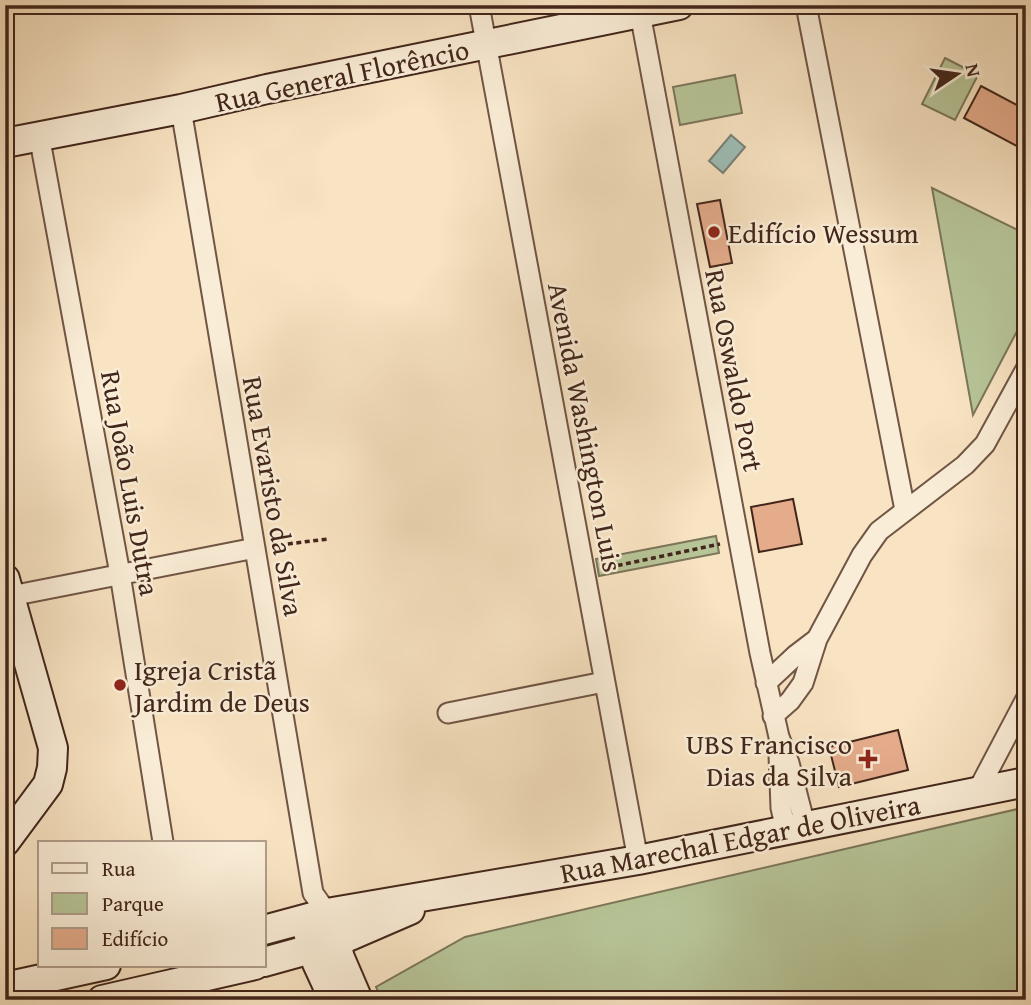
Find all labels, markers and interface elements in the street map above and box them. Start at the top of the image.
street label: Rua General Florêncio [211,28,473,122]
north arrow [922,38,992,108]
text: N [958,61,989,80]
place label: Edifício Wessum [728,212,919,253]
marker: Edifício Wessum [706,224,722,240]
street label: Rua Oswaldo Port [695,265,775,475]
street label: Avenida Washington Luis [538,279,634,575]
street label: Rua João Luis Dutra [91,367,171,600]
street label: Rua Evaristo da Silva [233,373,315,620]
place label: Igreja Cristã Jardim de Deus [131,649,310,722]
marker: Igreja Cristã Jardim de Deus [112,677,128,693]
place label: UBS Francisco Dias da Silva [686,723,853,796]
marker: UBS Francisco Dias da Silva [858,749,878,769]
street label: Rua Marechal Edgar de Oliveira [557,783,924,893]
legend [38,841,266,967]
text: Rua [102,853,135,884]
text: Parque [102,888,164,919]
text: Edifício [102,923,168,954]

